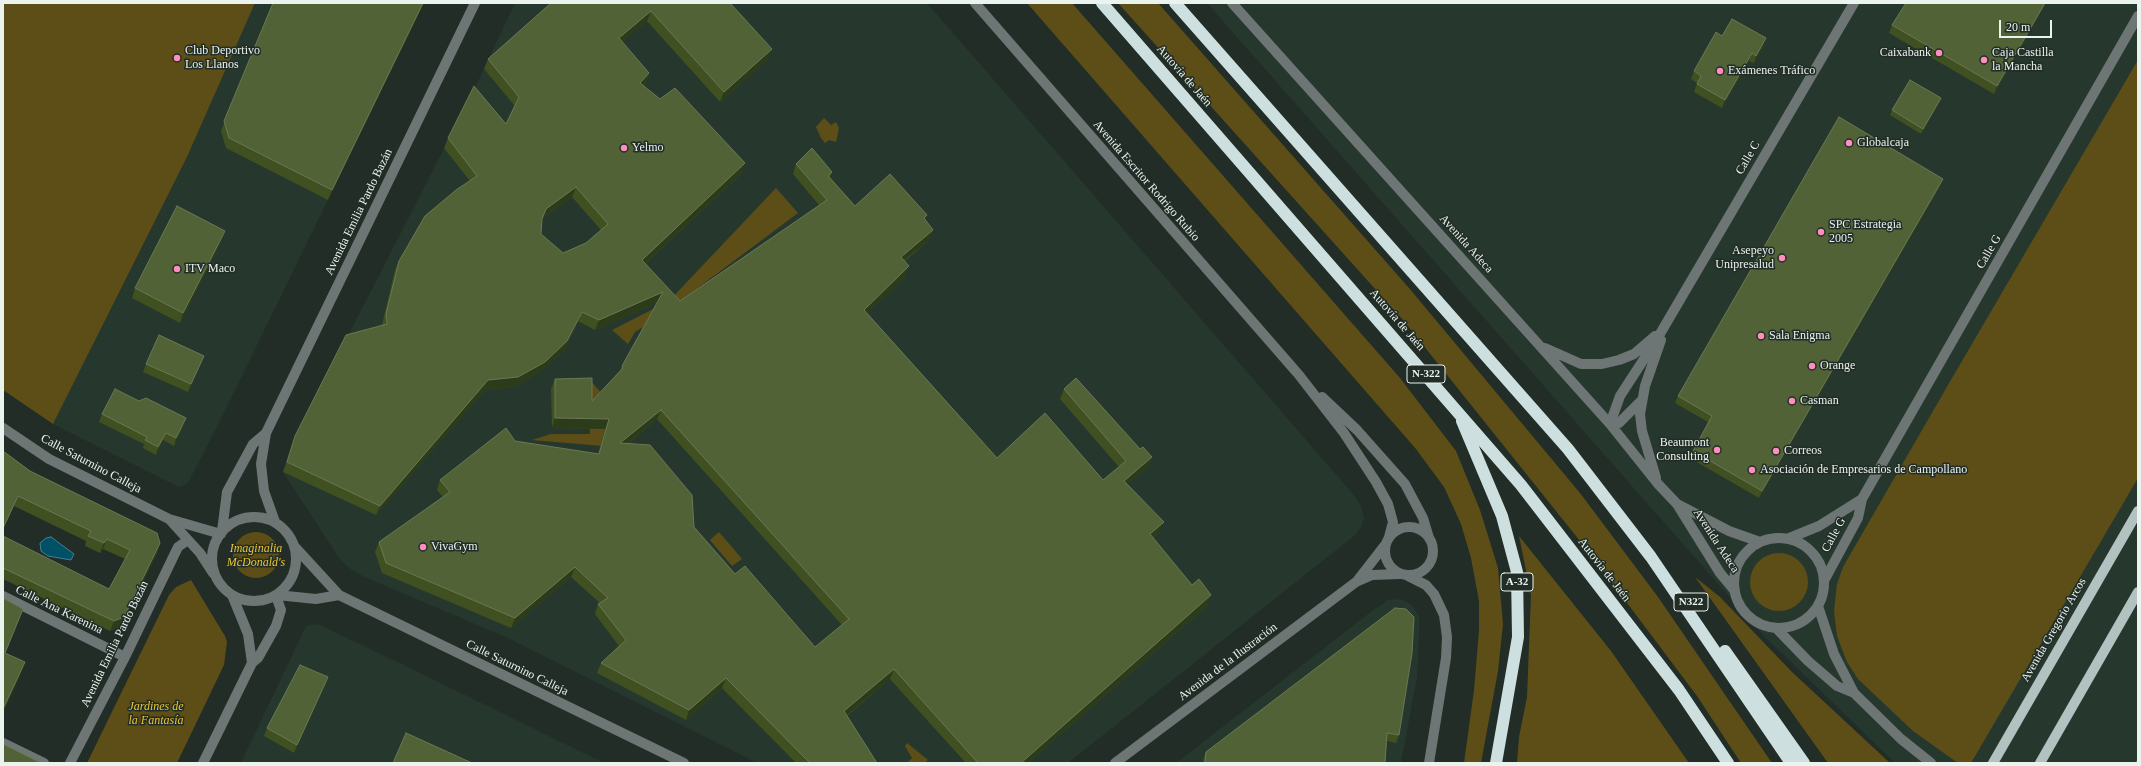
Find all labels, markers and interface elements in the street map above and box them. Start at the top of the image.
scale bar [2001,12,2054,38]
text: 20 m [2006,20,2030,34]
street label: Autovía de Jaén [1153,42,1215,110]
place label: Club Deportivo Los Llanos [185,44,260,72]
place label: Caixabank [1880,46,1931,60]
place label: Caja Castilla la Mancha [1992,46,2054,74]
marker: Caixabank [1934,48,1944,58]
marker: Club Deportivo Los Llanos [172,53,182,63]
marker: Caja Castilla la Mancha [1979,55,1989,65]
place label: Exámenes Tráfico [1728,64,1815,78]
marker: Exámenes Tráfico [1715,66,1725,76]
street label: Avenida Escritor Rodrigo Rubio [1090,118,1202,244]
place label: Globalcaja [1857,136,1909,150]
marker: Globalcaja [1844,138,1854,148]
street label: Calle C [1733,139,1763,177]
place label: Yelmo [632,141,663,155]
marker: Yelmo [619,143,629,153]
street label: Avenida Emilia Pardo Bazán [322,146,396,278]
street label: Avenida Adeca [1436,212,1496,276]
place label: SPC Estrategia 2005 [1829,218,1901,246]
marker: SPC Estrategia 2005 [1816,227,1826,237]
street label: Calle G [1974,232,2004,272]
place label: Asepeyo Unipresalud [1715,244,1774,272]
marker: Asepeyo Unipresalud [1777,253,1787,263]
place label: ITV Maco [185,262,235,276]
marker: ITV Maco [172,264,182,274]
street label: Autovía de Jaén [1366,286,1428,354]
place label: Sala Enigma [1769,329,1830,343]
marker: Sala Enigma [1756,331,1766,341]
place label: Orange [1820,359,1855,373]
marker: Orange [1807,361,1817,371]
road number: N-322 [1407,365,1445,383]
place label: Casman [1800,394,1839,408]
marker: Casman [1787,396,1797,406]
street label: Calle Saturnino Calleja [38,431,144,497]
place label: Beaumont Consulting [1656,436,1709,464]
place label: Correos [1784,444,1822,458]
marker: Beaumont Consulting [1712,445,1722,455]
marker: Correos [1771,446,1781,456]
place label: Asociación de Empresarios de Campollano [1760,463,1967,477]
marker: Asociación de Empresarios de Campollano [1747,465,1757,475]
street label: Avenida Adeca [1690,506,1742,576]
street label: Calle G [1819,515,1849,555]
street label: Autovía de Jaén [1575,535,1633,605]
place label: VivaGym [431,540,478,554]
park label: Imaginalia McDonald's [227,542,285,570]
marker: VivaGym [418,542,428,552]
road number: A-32 [1501,573,1533,591]
street label: Avenida Gregorio Arcos [2018,575,2090,685]
street label: Avenida Emilia Pardo Bazán [78,578,152,710]
street label: Calle Ana Karenina [13,583,105,637]
road number: N322 [1674,593,1708,611]
street label: Avenida de la Ilustración [1176,620,1280,704]
street label: Calle Saturnino Calleja [464,637,570,699]
park label: Jardines de la Fantasía [128,700,184,728]

